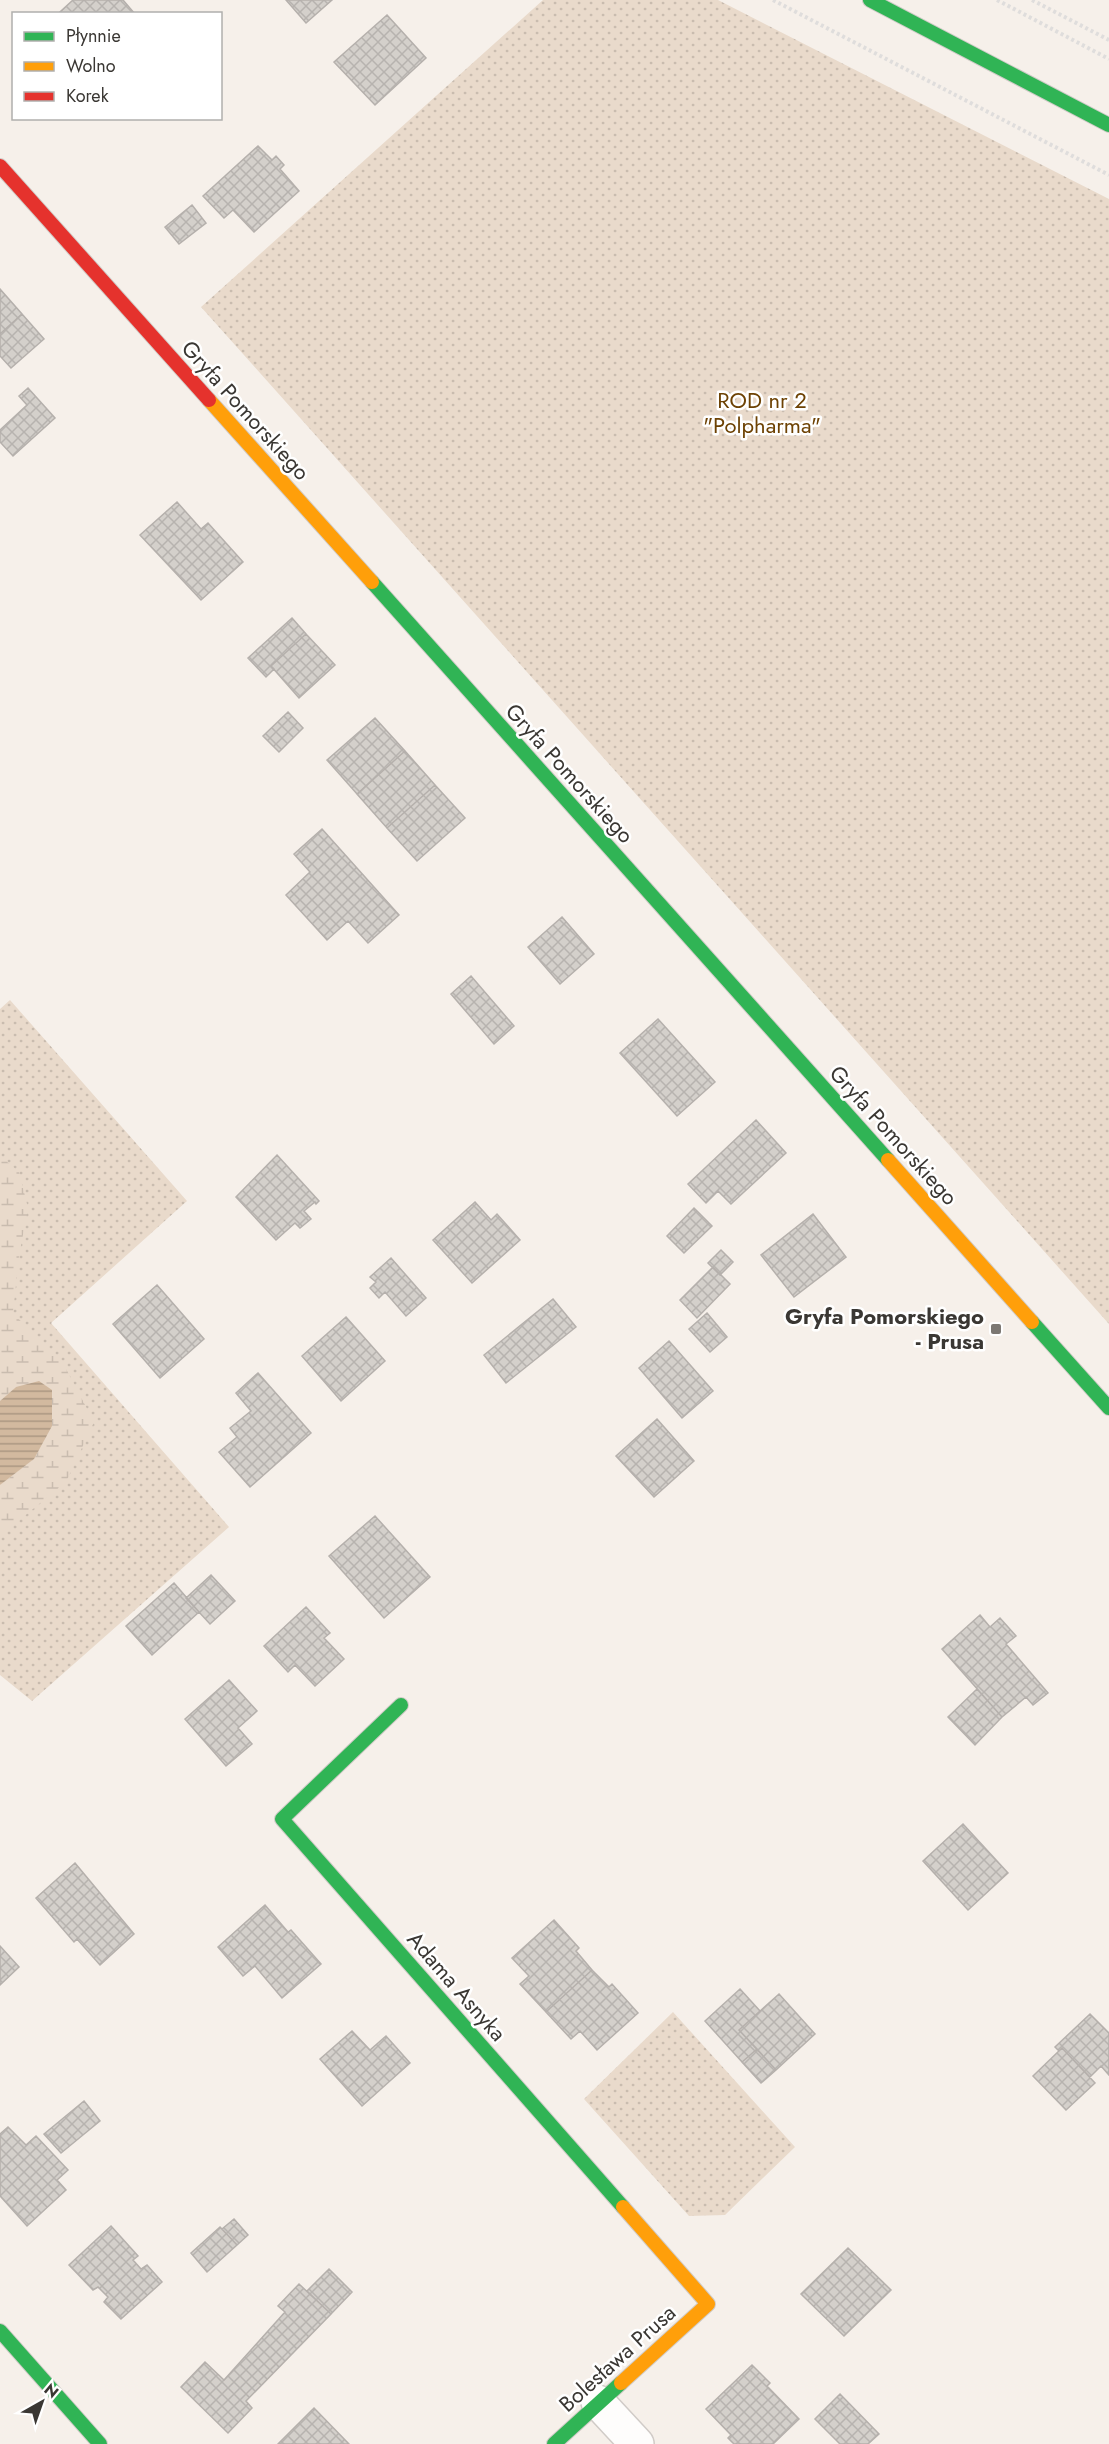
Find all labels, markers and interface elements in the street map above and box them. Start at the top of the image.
legend [12,12,222,120]
text: Płynnie [66,23,121,49]
text: Wolno [66,53,116,79]
text: Korek [66,83,109,109]
street label: Gryfa Pomorskiego [174,333,318,487]
park label: ROD nr 2 "Polpharma" [703,384,821,441]
street label: Gryfa Pomorskiego [498,696,642,850]
street label: Gryfa Pomorskiego [822,1058,966,1212]
place label: Gryfa Pomorskiego - Prusa [785,1300,984,1357]
marker: Gryfa Pomorskiego - Prusa [989,1322,1003,1336]
street label: Adama Asnyka [400,1924,514,2048]
street label: Bolesława Prusa [552,2297,682,2419]
north arrow [12,2372,72,2432]
text: N [39,2378,64,2404]

